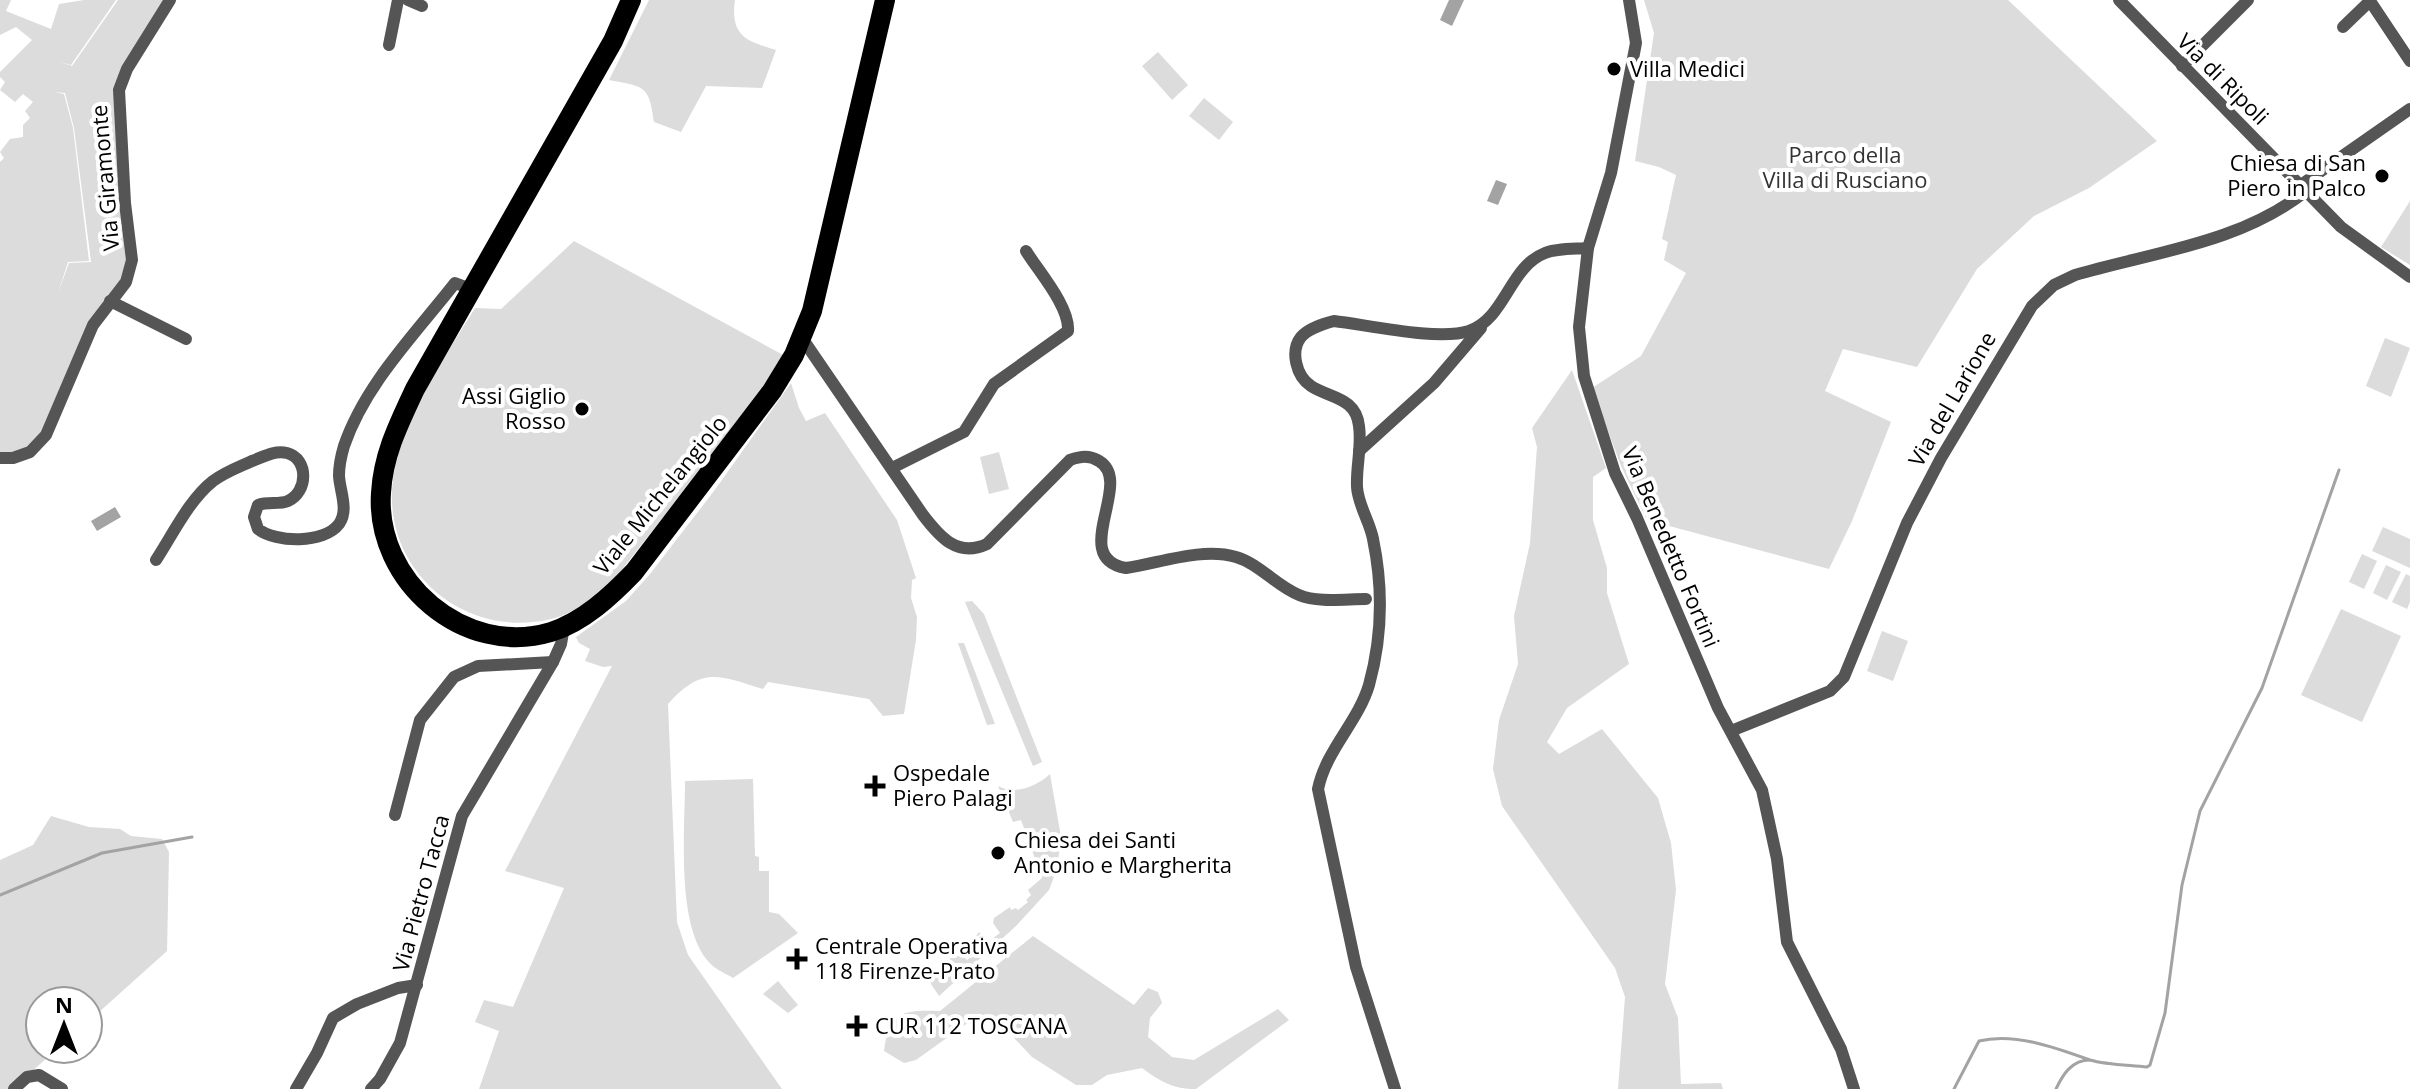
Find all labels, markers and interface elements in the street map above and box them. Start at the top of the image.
street label: Via di Ripoli [2171,26,2276,131]
place label: Villa Medici [1630,53,1745,83]
marker: Villa Medici [1605,60,1623,78]
street label: Via Giramonte [83,104,125,252]
park label: Parco della Villa di Rusciano [1762,139,1928,194]
place label: Chiesa di San Piero in Palco [2227,147,2366,202]
marker: Chiesa di San Piero in Palco [2373,167,2391,185]
street label: Via del Larione [1900,326,2002,471]
place label: Assi Giglio Rosso [462,380,566,435]
marker: Assi Giglio Rosso [573,400,591,418]
street label: Viale Michelangiolo [586,408,733,580]
street label: Via Benedetto Fortini [1616,442,1728,652]
place label: Ospedale Piero Palagi [893,757,1013,812]
marker: Ospedale Piero Palagi [864,775,886,797]
street label: Via Pietro Tacca [385,811,455,974]
place label: Chiesa dei Santi Antonio e Margherita [1014,824,1232,879]
marker: Chiesa dei Santi Antonio e Margherita [989,844,1007,862]
place label: Centrale Operativa 118 Firenze-Prato [815,930,1008,985]
marker: Centrale Operativa 118 Firenze-Prato [786,948,808,970]
north arrow [24,985,104,1065]
text: N [55,989,73,1019]
place label: CUR 112 TOSCANA [875,1010,1067,1040]
marker: CUR 112 TOSCANA [846,1015,868,1037]

